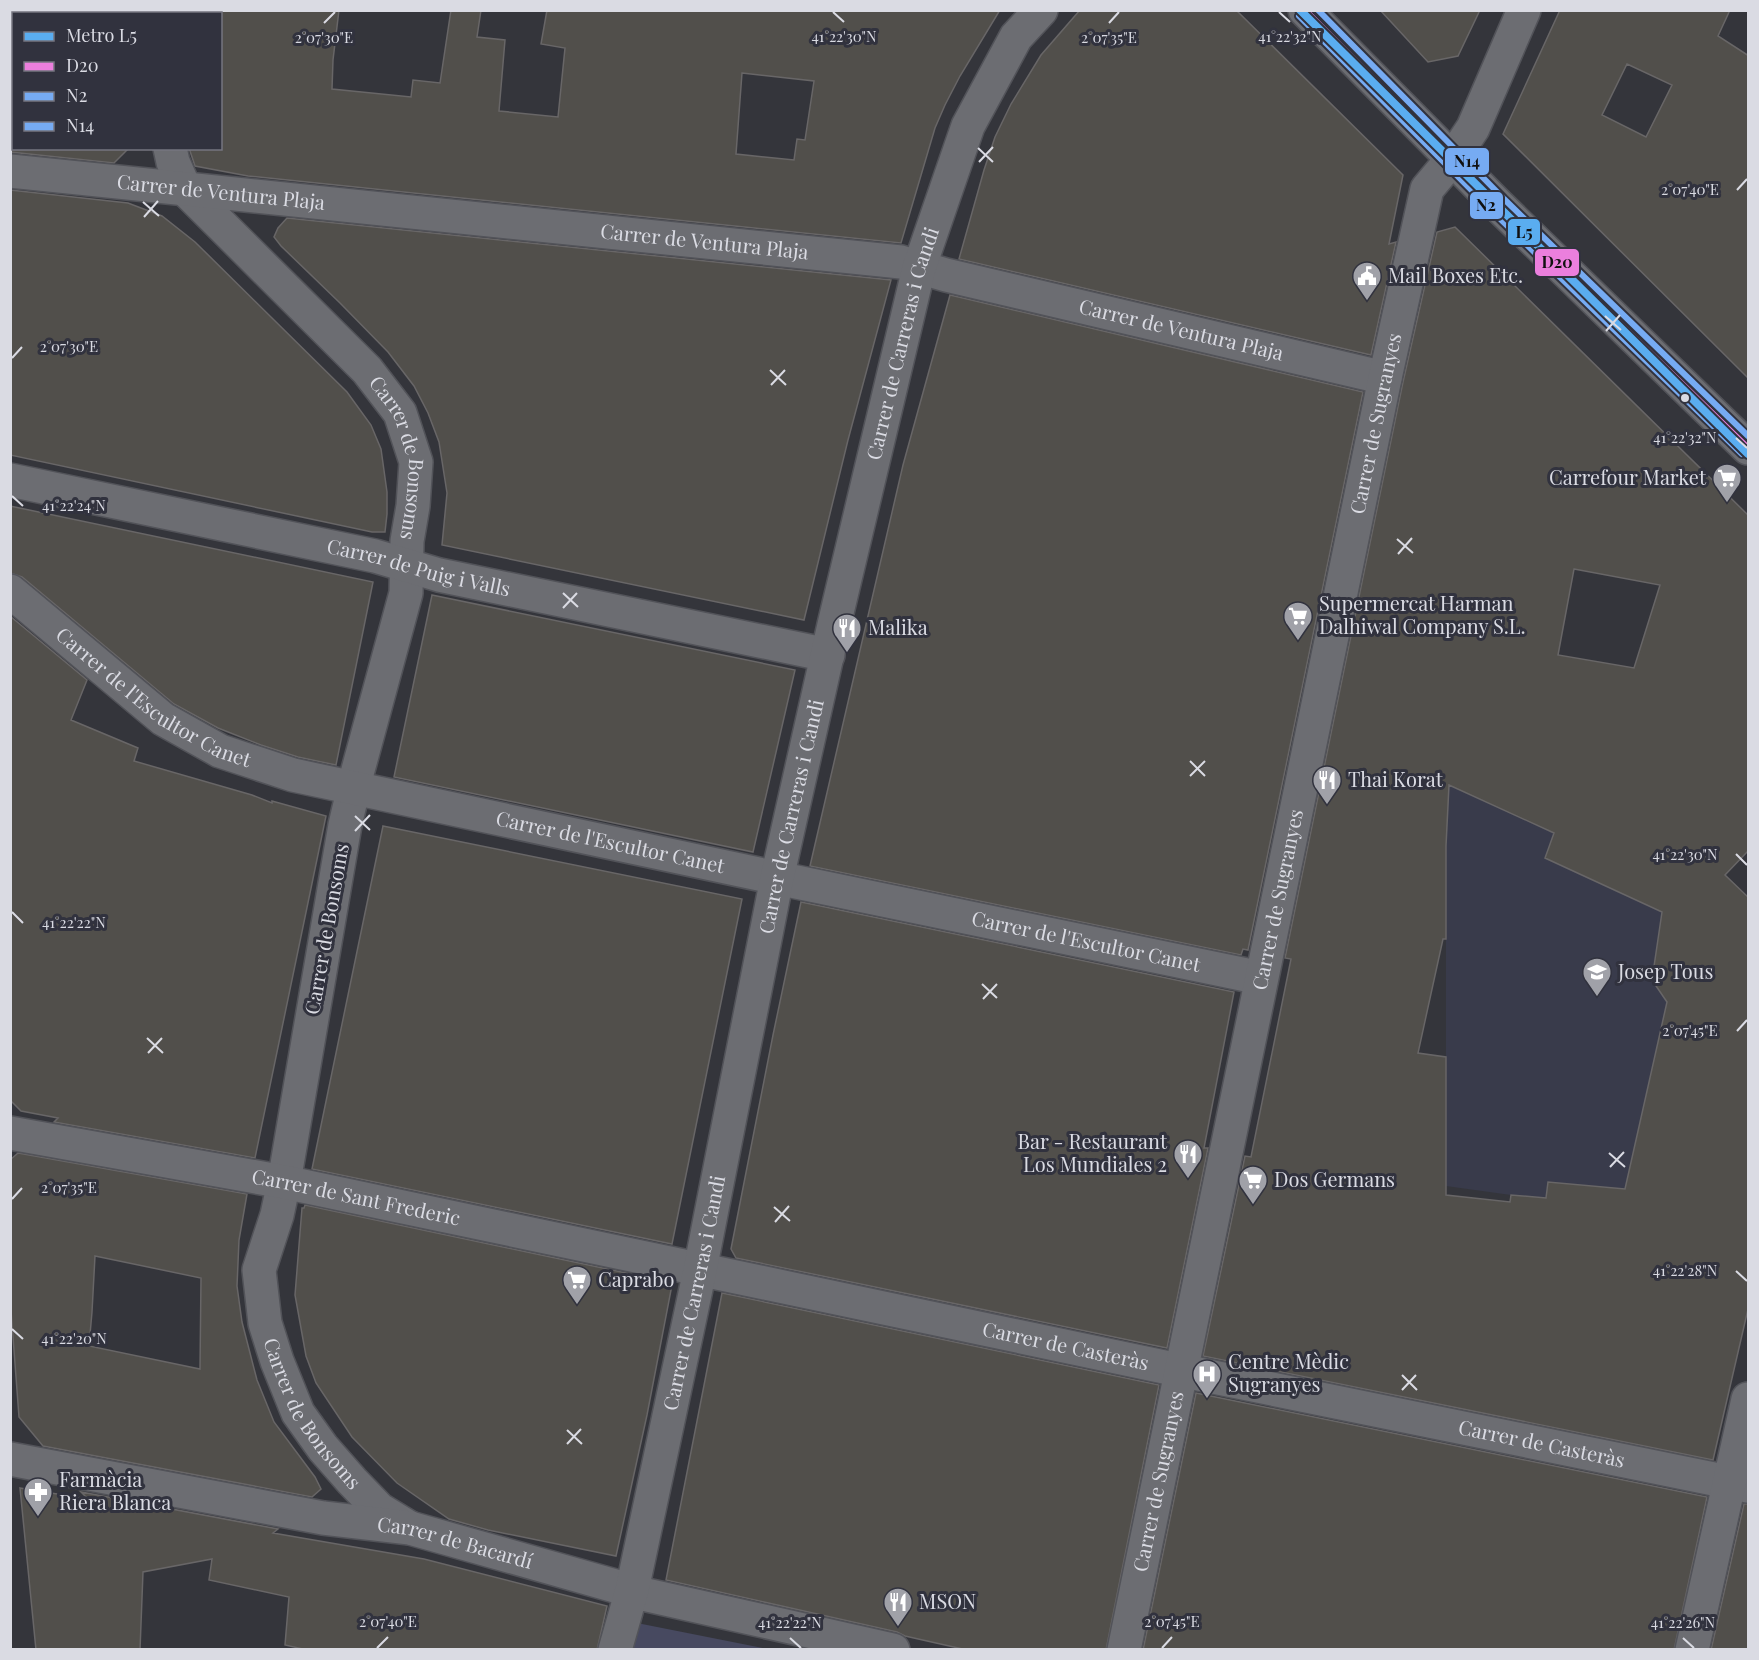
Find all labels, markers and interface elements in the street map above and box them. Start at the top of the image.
legend [12,12,222,150]
text: Metro L5 [66,23,137,47]
text: 41°22'30"N [811,26,877,46]
text: 41°22'32"N [1258,26,1322,46]
text: 2°07'30"E [295,27,353,47]
text: 2°07'35"E [1081,27,1137,47]
text: D20 [66,53,98,77]
text: N2 [66,83,87,107]
text: N14 [66,113,94,137]
line badge: N14 [1444,147,1490,176]
text: N14 [1454,150,1480,171]
street label: Carrer de Ventura Plaja [116,167,327,215]
text: 2°07'40"E [1661,179,1719,199]
line badge: N2 [1469,191,1504,220]
text: N2 [1476,194,1496,215]
street label: Carrer de Ventura Plaja [599,216,810,264]
line badge: L5 [1507,218,1541,246]
text: L5 [1515,221,1533,242]
street label: Carrer de Carreras i Candi [859,223,944,463]
line badge: D20 [1534,248,1580,277]
text: D20 [1541,251,1573,272]
public building icon: Mail Boxes Etc. [1351,260,1383,302]
place label: Mail Boxes Etc. [1388,261,1523,288]
street label: Carrer de Ventura Plaja [1077,292,1286,366]
street label: Carrer de Sugranyes [1342,330,1407,516]
text: 2°07'30"E [40,336,98,356]
street label: Carrer de Bonsoms [364,369,431,542]
unlabelled marker [1679,392,1691,404]
text: 41°22'32"N [1653,427,1717,447]
supermarket icon: Carrefour Market [1711,462,1743,504]
place label: Carrefour Market [1549,463,1707,490]
text: 41°22'24"N [42,495,106,515]
street label: Carrer de Puig i Valls [325,531,513,601]
place label: Supermercat Harman Dalhiwal Company S.L. [1319,589,1526,639]
supermarket icon: Supermercat Harman Dalhiwal Company S.L. [1282,600,1314,642]
restaurant icon: Malika [831,612,863,654]
place label: Malika [868,613,928,640]
street label: Carrer de l'Escultor Canet [51,620,256,773]
street label: Carrer de Carreras i Candi [751,696,829,936]
restaurant icon: Thai Korat [1311,764,1343,806]
place label: Thai Korat [1348,765,1444,792]
street label: Carrer de l'Escultor Canet [494,804,728,879]
street label: Carrer de Sugranyes [1245,806,1308,992]
street label: Carrer de Bonsoms [297,841,354,1016]
text: 41°22'30"N [1652,844,1718,864]
street label: Carrer de l'Escultor Canet [969,904,1204,977]
text: 41°22'22"N [42,912,106,932]
school or university icon: Josep Tous [1581,956,1613,998]
place label: Josep Tous [1617,957,1713,984]
text: 2°07'45"E [1662,1020,1718,1040]
place label: Bar - Restaurant Los Mundiales 2 [1018,1127,1168,1177]
restaurant icon: Bar - Restaurant Los Mundiales 2 [1172,1138,1204,1180]
street label: Carrer de Sant Frederic [250,1162,463,1231]
supermarket icon: Dos Germans [1237,1164,1269,1206]
place label: Dos Germans [1274,1165,1395,1192]
street label: Carrer de Carreras i Candi [656,1173,730,1413]
text: 2°07'35"E [41,1177,97,1197]
text: 41°22'28"N [1653,1260,1718,1280]
supermarket icon: Caprabo [561,1264,593,1306]
place label: Caprabo [598,1265,674,1292]
street label: Carrer de Casteràs [980,1314,1151,1375]
text: 41°22'20"N [41,1328,107,1348]
street label: Carrer de Bonsoms [258,1334,368,1494]
place label: Centre Mèdic Sugranyes [1228,1347,1349,1397]
hospital icon: Centre Mèdic Sugranyes [1191,1358,1223,1400]
street label: Carrer de Sugranyes [1125,1388,1189,1574]
street label: Carrer de Casteràs [1456,1412,1628,1473]
place label: Farmàcia Riera Blanca [59,1465,171,1515]
pharmacy icon: Farmàcia Riera Blanca [22,1476,54,1518]
street label: Carrer de Bacardí [376,1509,536,1574]
restaurant icon: MSON [882,1586,914,1628]
place label: MSON [919,1587,976,1614]
text: 2°07'40"E [359,1611,417,1631]
text: 2°07'45"E [1144,1611,1200,1631]
text: 41°22'22"N [758,1612,822,1632]
text: 41°22'26"N [1651,1612,1716,1632]

